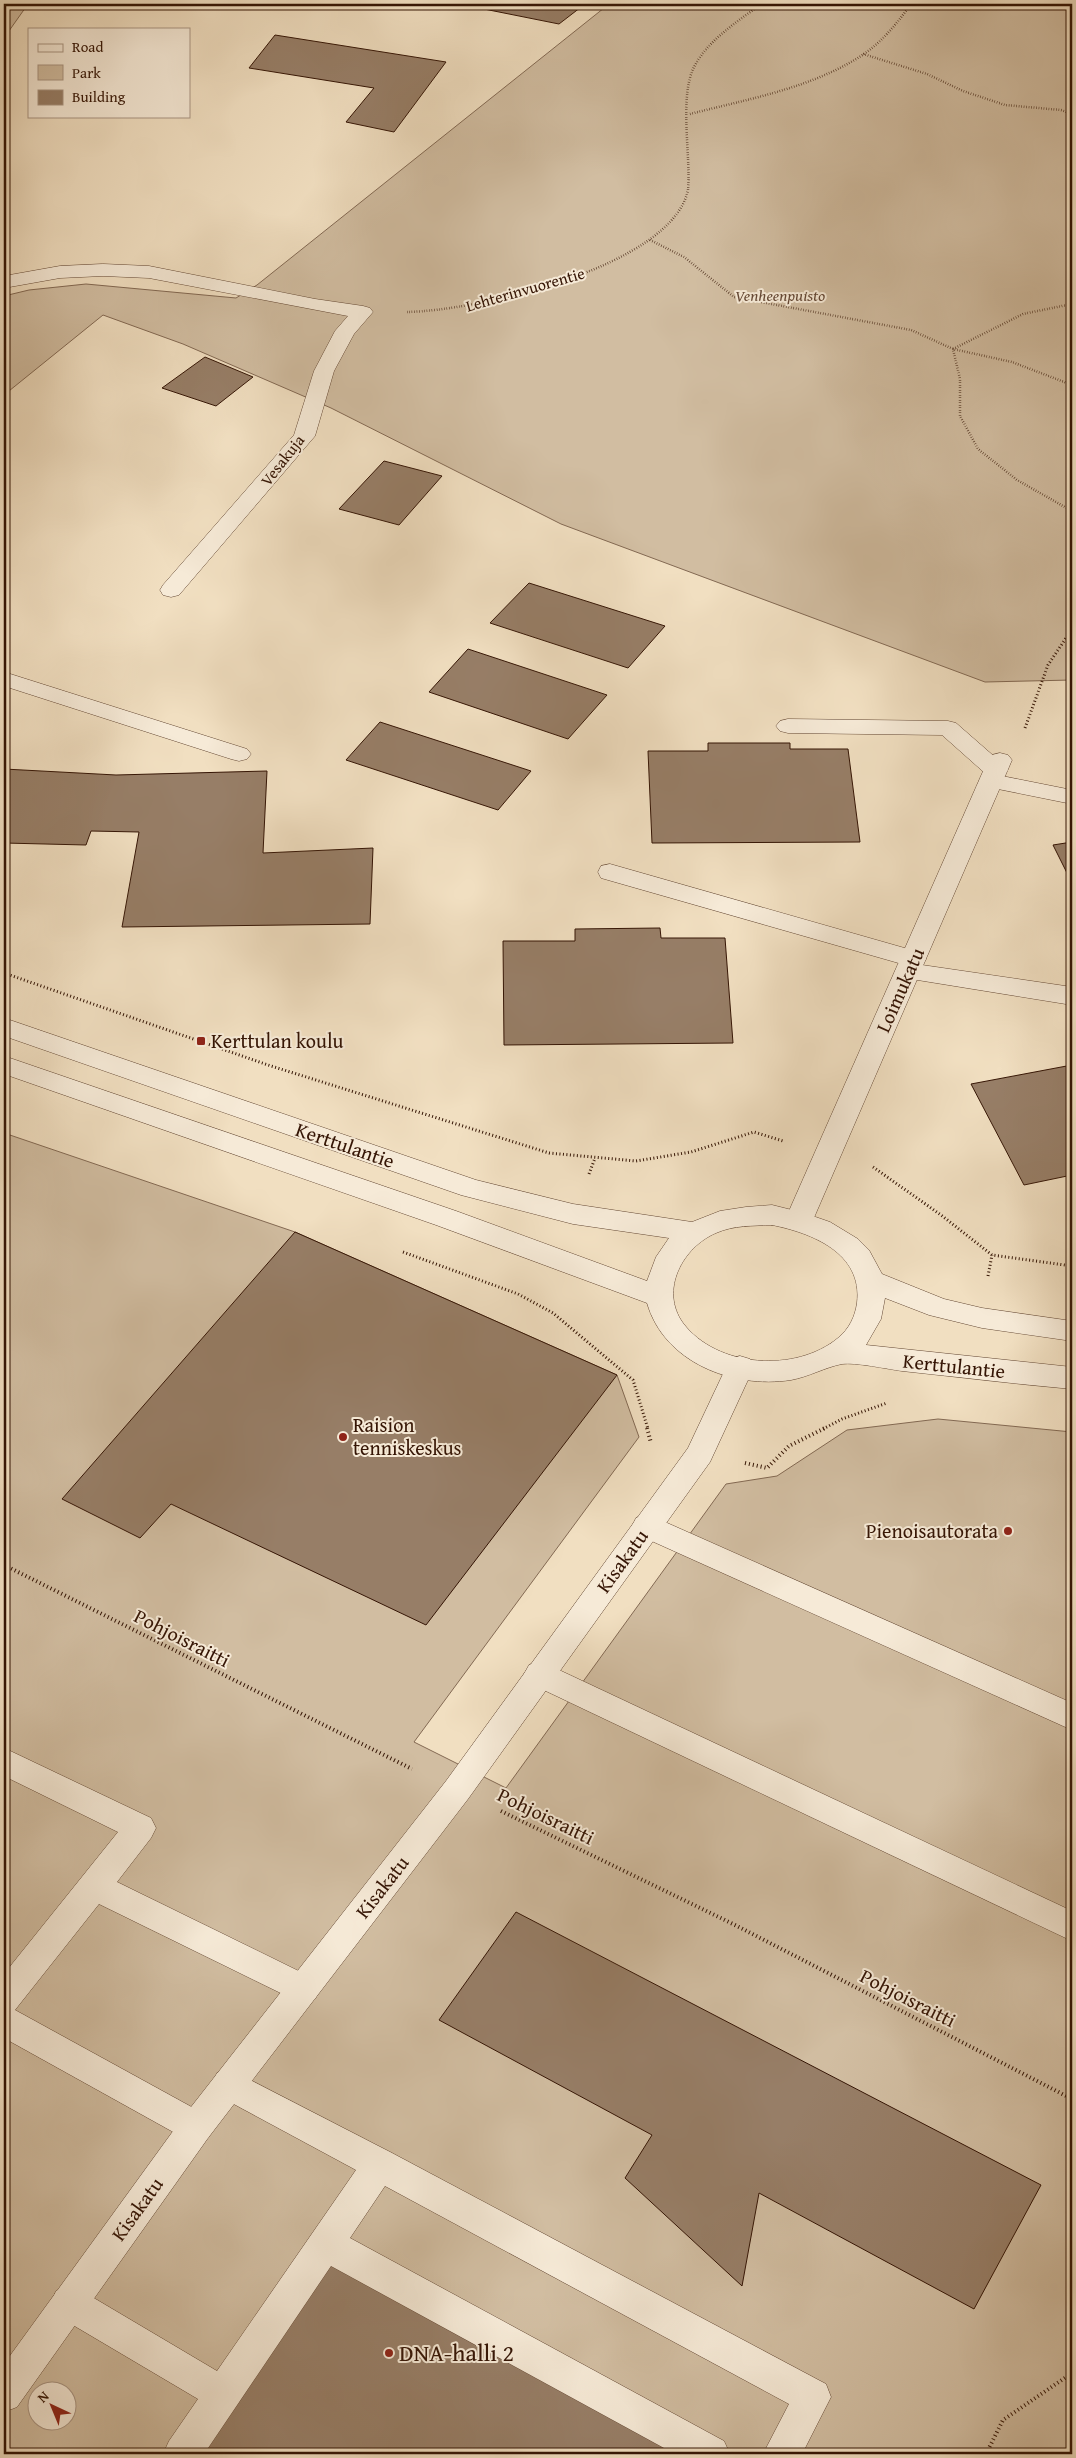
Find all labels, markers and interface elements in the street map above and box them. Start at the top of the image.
legend [28,28,190,118]
text: Road [72,36,103,57]
text: Park [72,62,101,83]
text: Building [72,86,126,107]
street label: Lehterinvuorentie [463,261,587,317]
park label: Venheenpuisto [735,283,825,307]
street label: Vesakuja [254,429,310,491]
street label: Loimukatu [868,943,931,1037]
place label: Kerttulan koulu [211,1026,344,1055]
marker: Kerttulan koulu [195,1035,207,1047]
street label: Kerttulantie [292,1114,398,1175]
street label: Kerttulantie [901,1346,1007,1385]
place label: Raision tenniskeskus [353,1410,462,1462]
marker: Raision tenniskeskus [337,1431,349,1443]
place label: Pienoisautorata [866,1516,999,1545]
street label: Kisakatu [589,1523,655,1598]
marker: Pienoisautorata [1002,1525,1014,1537]
street label: Pohjoisraitti [129,1601,236,1674]
street label: Pohjoisraitti [493,1780,600,1852]
street label: Kisakatu [348,1849,415,1924]
street label: Pohjoisraitti [855,1961,962,2034]
street label: Kisakatu [104,2171,170,2246]
place label: DNA-halli 2 [399,2335,514,2370]
marker: DNA-halli 2 [383,2347,395,2359]
north arrow [28,2380,78,2430]
text: N [33,2386,54,2407]

